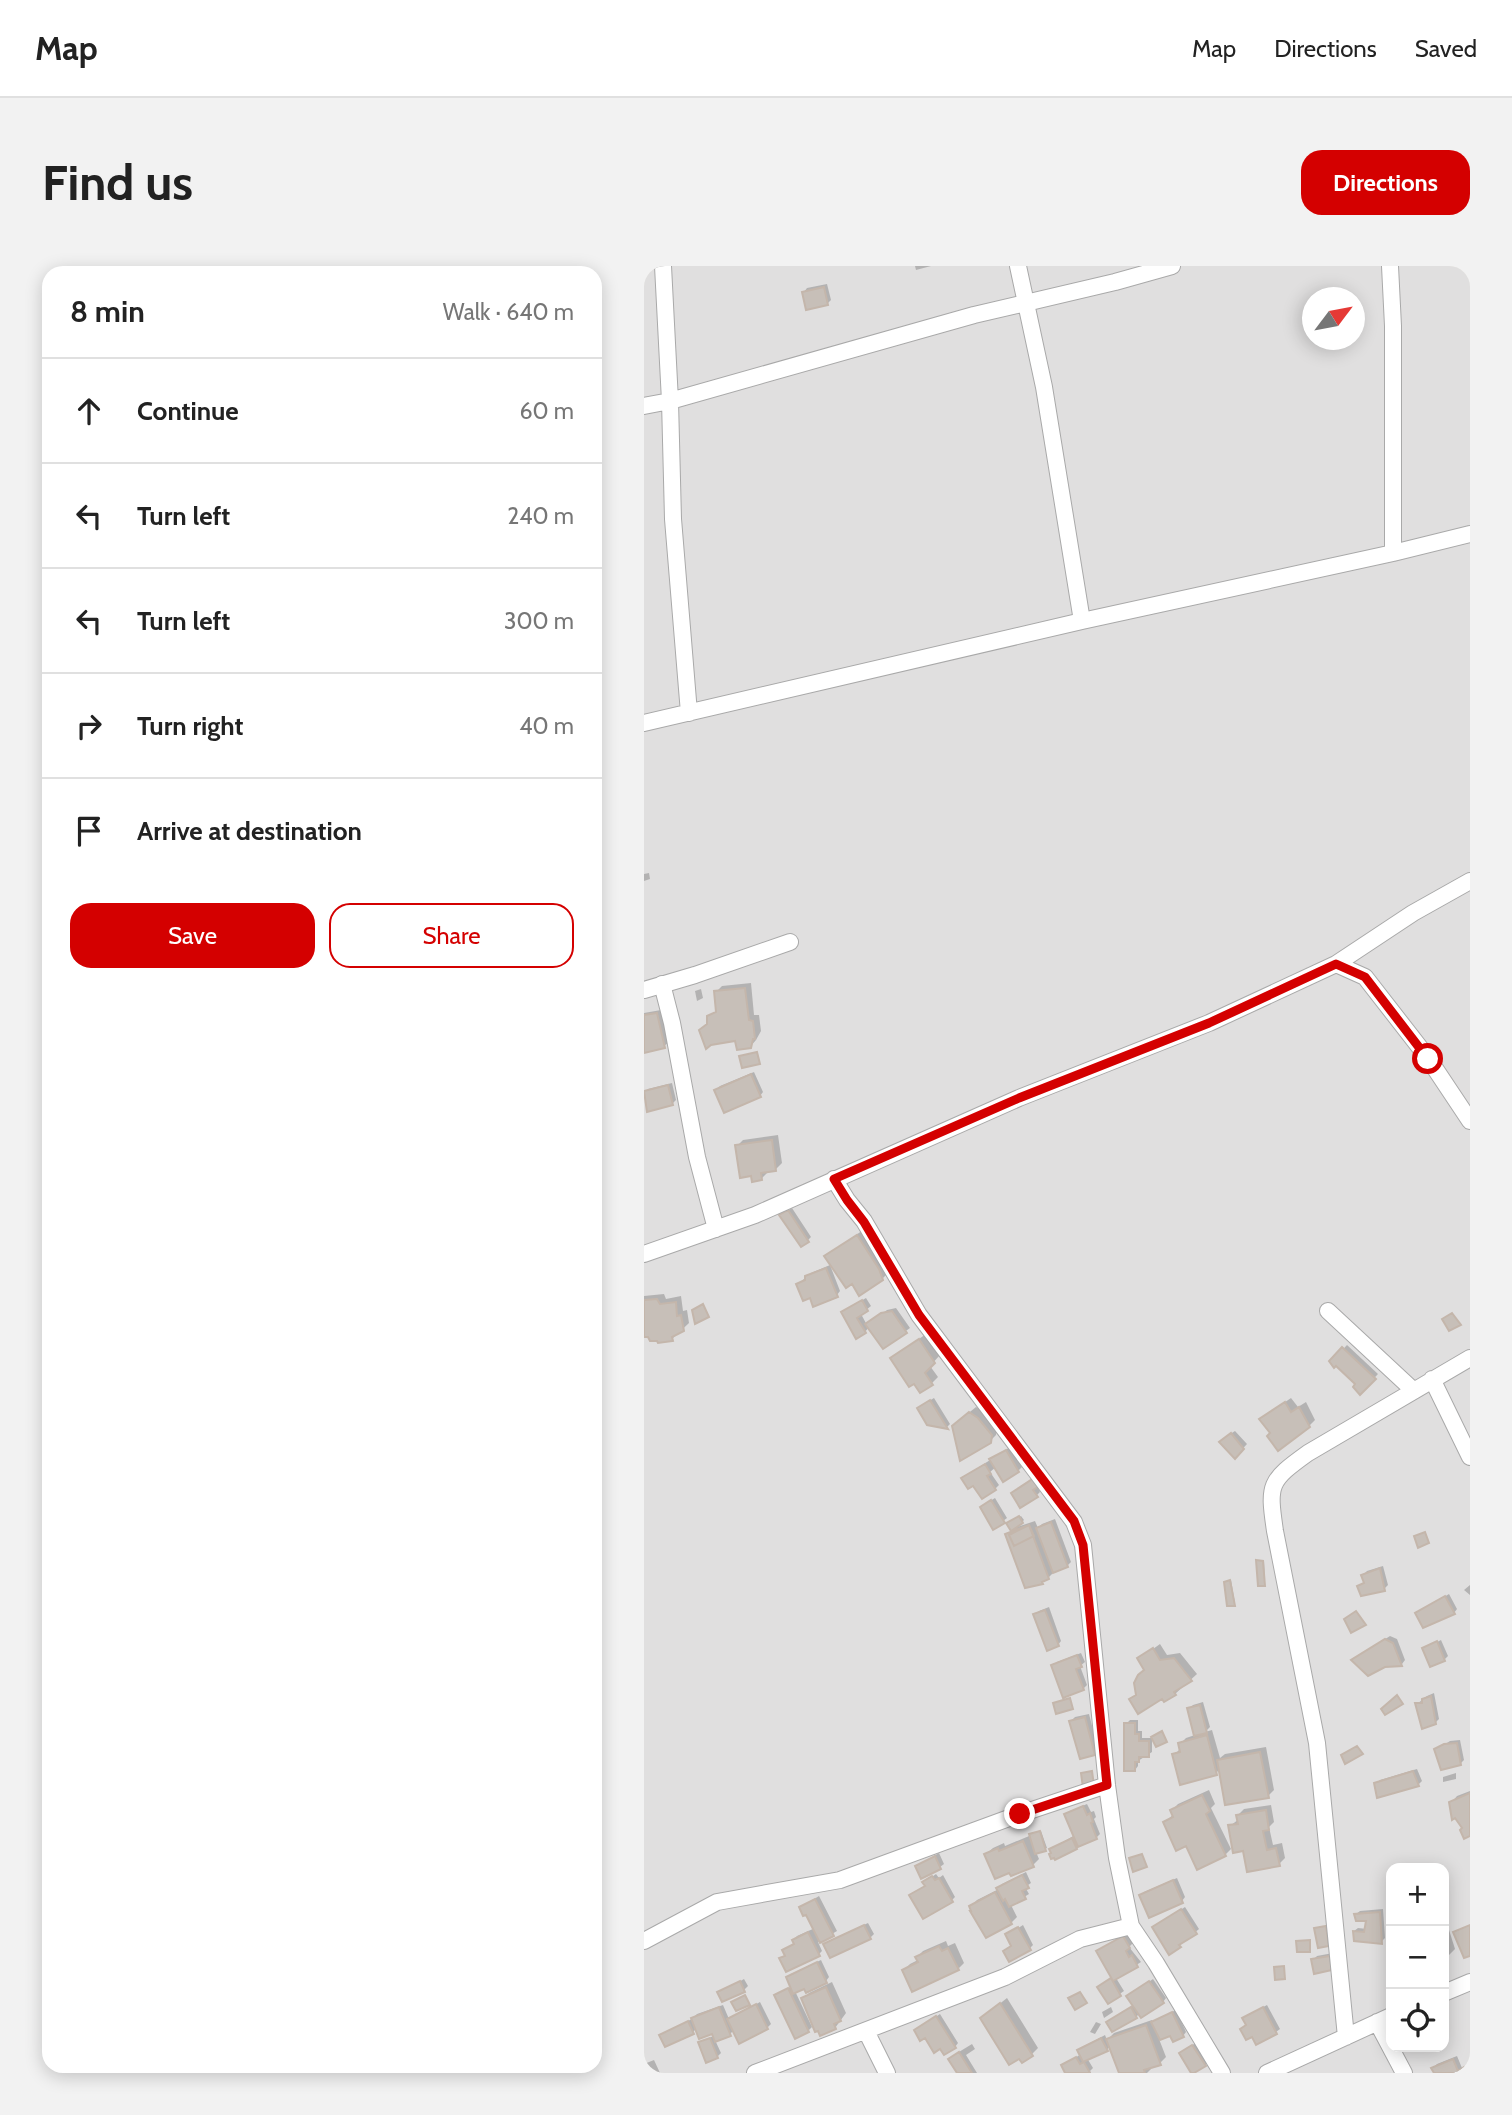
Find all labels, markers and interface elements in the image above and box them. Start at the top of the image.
text: Map [35,28,98,68]
text: Map [1192,34,1236,63]
text: Directions [1274,34,1377,63]
text: Saved [1415,34,1477,63]
button: Directions [1301,150,1470,215]
text: Find us [42,153,193,212]
north arrow [1302,287,1365,350]
text: 8 min [70,293,145,330]
text: Walk · 640 m [443,298,574,326]
icon: ahead [70,392,108,430]
text: Continue [137,395,239,427]
text: 60 m [520,397,574,425]
icon: left [70,497,108,535]
text: Turn left [137,500,230,532]
text: 240 m [507,502,574,530]
icon: left [70,602,108,640]
text: Turn left [137,605,230,637]
text: 300 m [504,607,574,635]
icon: right [70,707,108,745]
text: Turn right [137,710,243,742]
text: 40 m [519,712,574,740]
icon: arrive [70,812,108,850]
text: Arrive at destination [137,815,362,847]
button: Save [70,903,315,968]
button: Share [329,903,574,968]
route start [1412,1043,1443,1074]
route end [1004,1798,1035,1829]
map controls [1386,1863,1449,2052]
button: + [1386,1863,1449,1926]
button: − [1386,1926,1449,1989]
button: locate [1386,1989,1449,2052]

